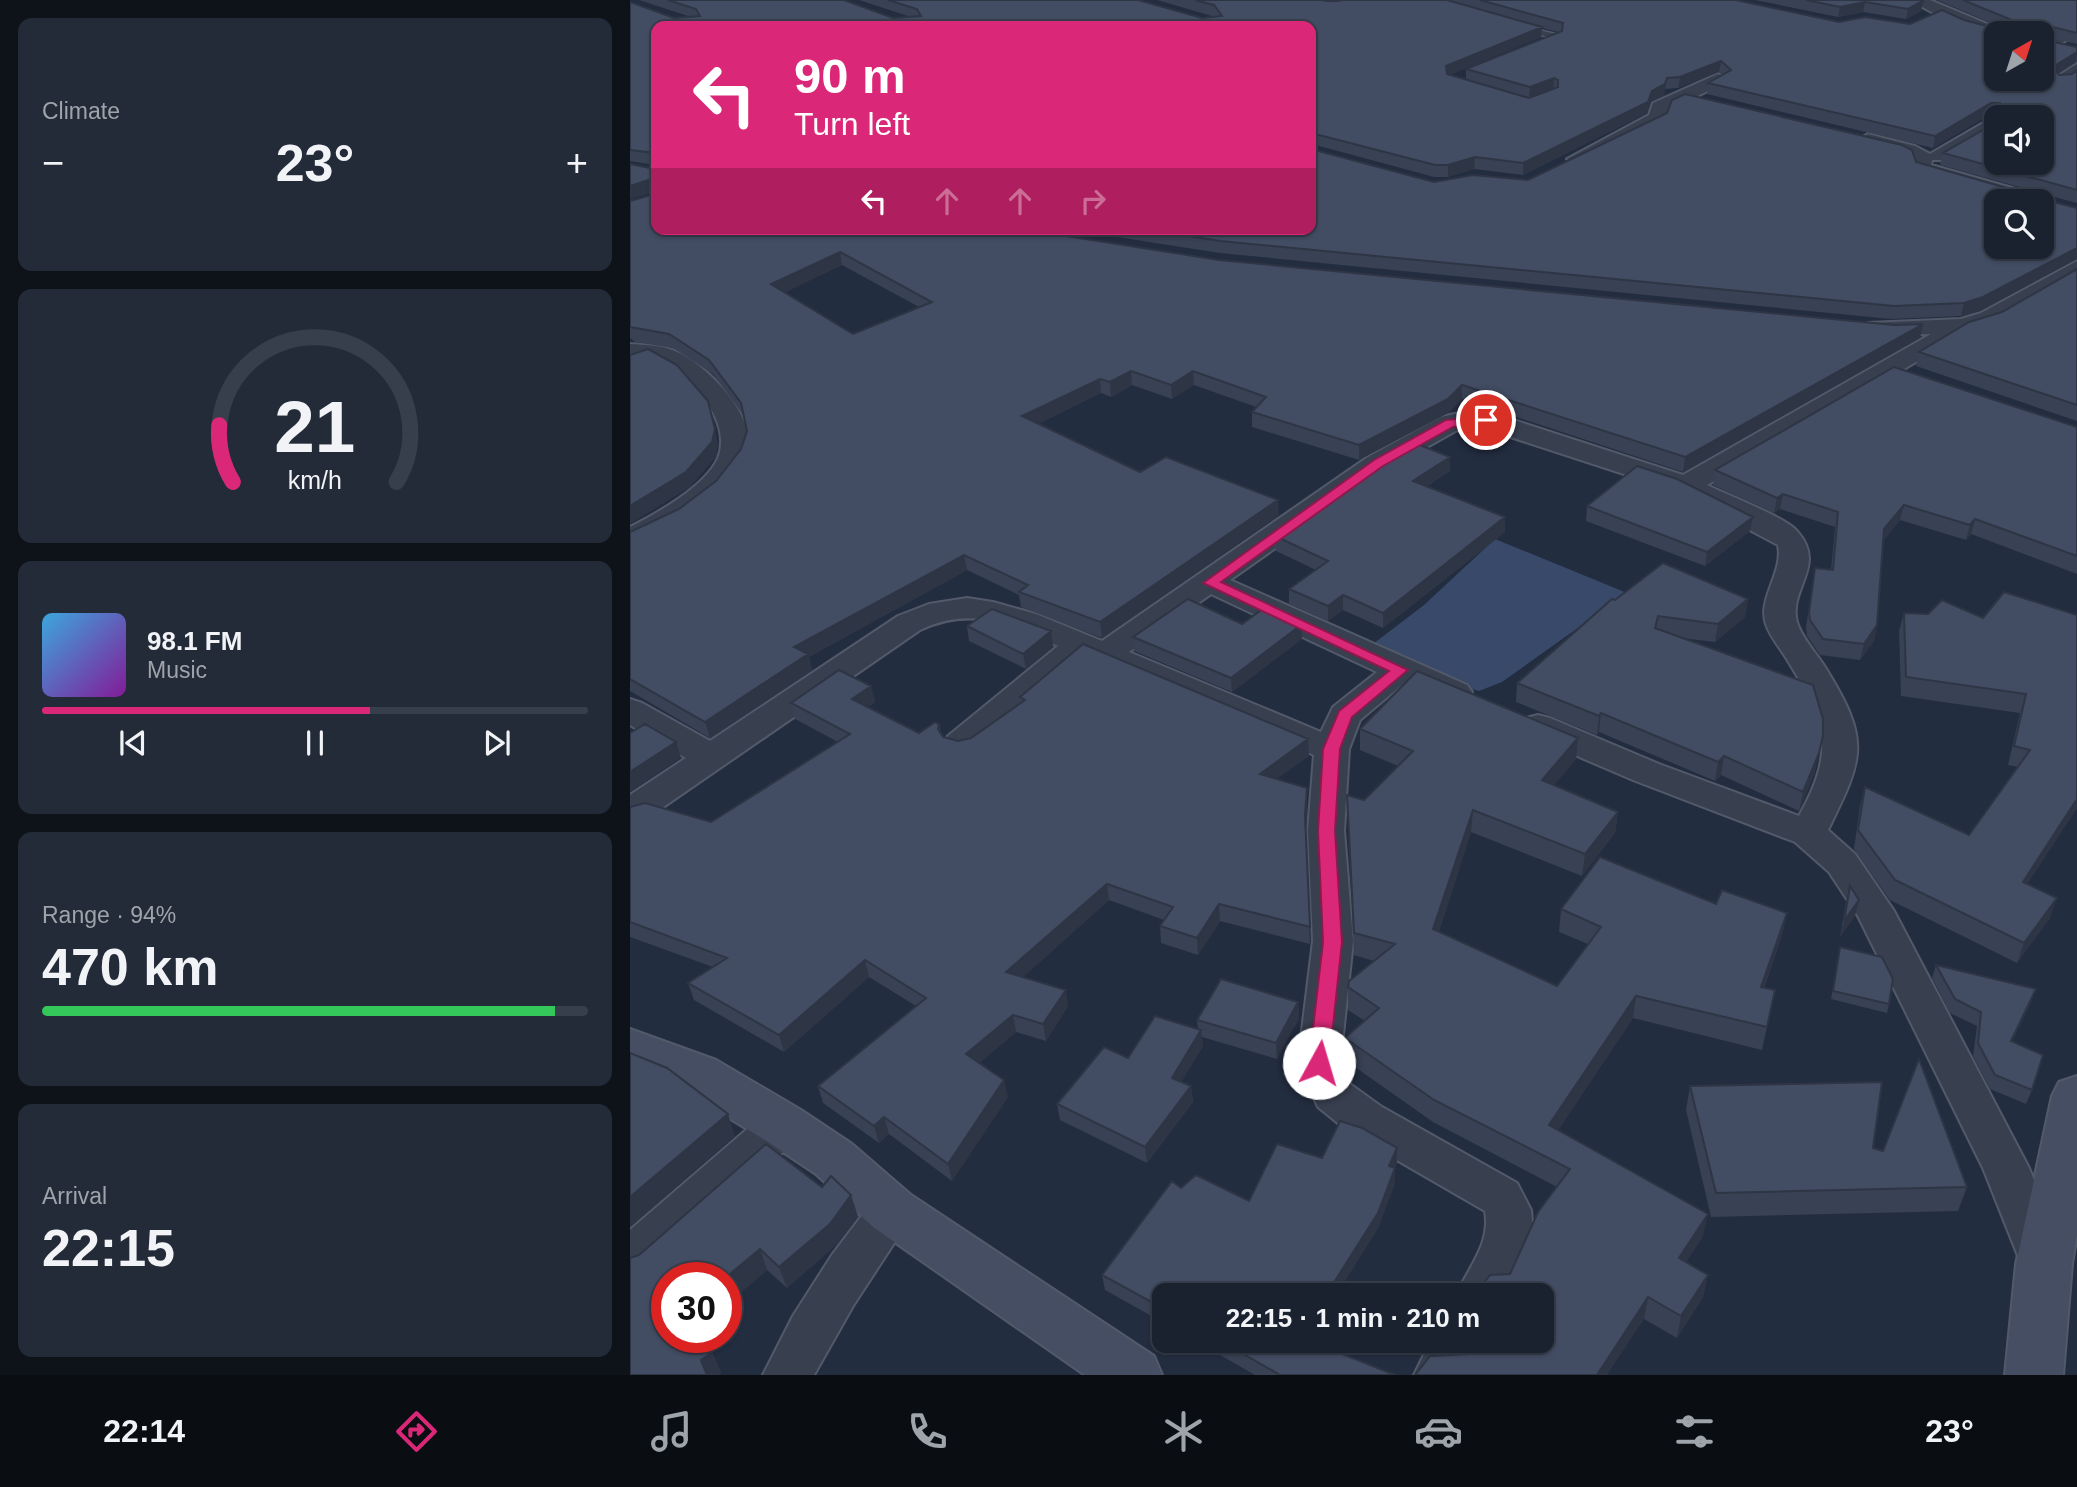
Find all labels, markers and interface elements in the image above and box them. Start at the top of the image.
north arrow [1984,21,2054,91]
map controls [1984,21,2054,259]
icon: left [679,49,770,140]
text: 90 m [794,49,906,103]
text: Climate [42,98,120,124]
button: sound [1984,105,2054,175]
text: Turn left [794,106,910,142]
text: 23° [276,134,354,192]
text: − [42,142,64,184]
text: + [566,142,588,184]
icon: left [855,182,893,220]
icon: ahead [928,182,966,220]
icon: ahead [1001,182,1039,220]
icon: right [1074,182,1112,220]
button: search [1984,189,2054,259]
text: 21 [275,387,355,468]
pin [1456,390,1516,450]
icon: arrive [1467,401,1505,439]
text: km/h [288,466,342,494]
text: 98.1 FM [147,626,242,656]
text: Music [147,657,207,683]
icon: previous [114,724,152,762]
icon: pause [296,724,334,762]
icon: next [478,724,516,762]
text: Range · 94% [42,902,176,928]
text: 470 km [42,938,218,996]
position arrow [1282,1026,1356,1100]
text: Arrival [42,1183,107,1209]
text: 22:15 [42,1219,175,1277]
speed limit sign: 30 [651,1262,742,1353]
text: 22:15 · 1 min · 210 m [1226,1303,1480,1333]
icon: directions [392,1407,441,1456]
icon: music [647,1407,696,1456]
icon: phone [903,1407,952,1456]
icon: climate [1159,1407,1208,1456]
icon: car [1414,1407,1463,1456]
icon: filters [1670,1407,1719,1456]
text: 22:14 [103,1413,185,1449]
text: 23° [1925,1413,1974,1449]

